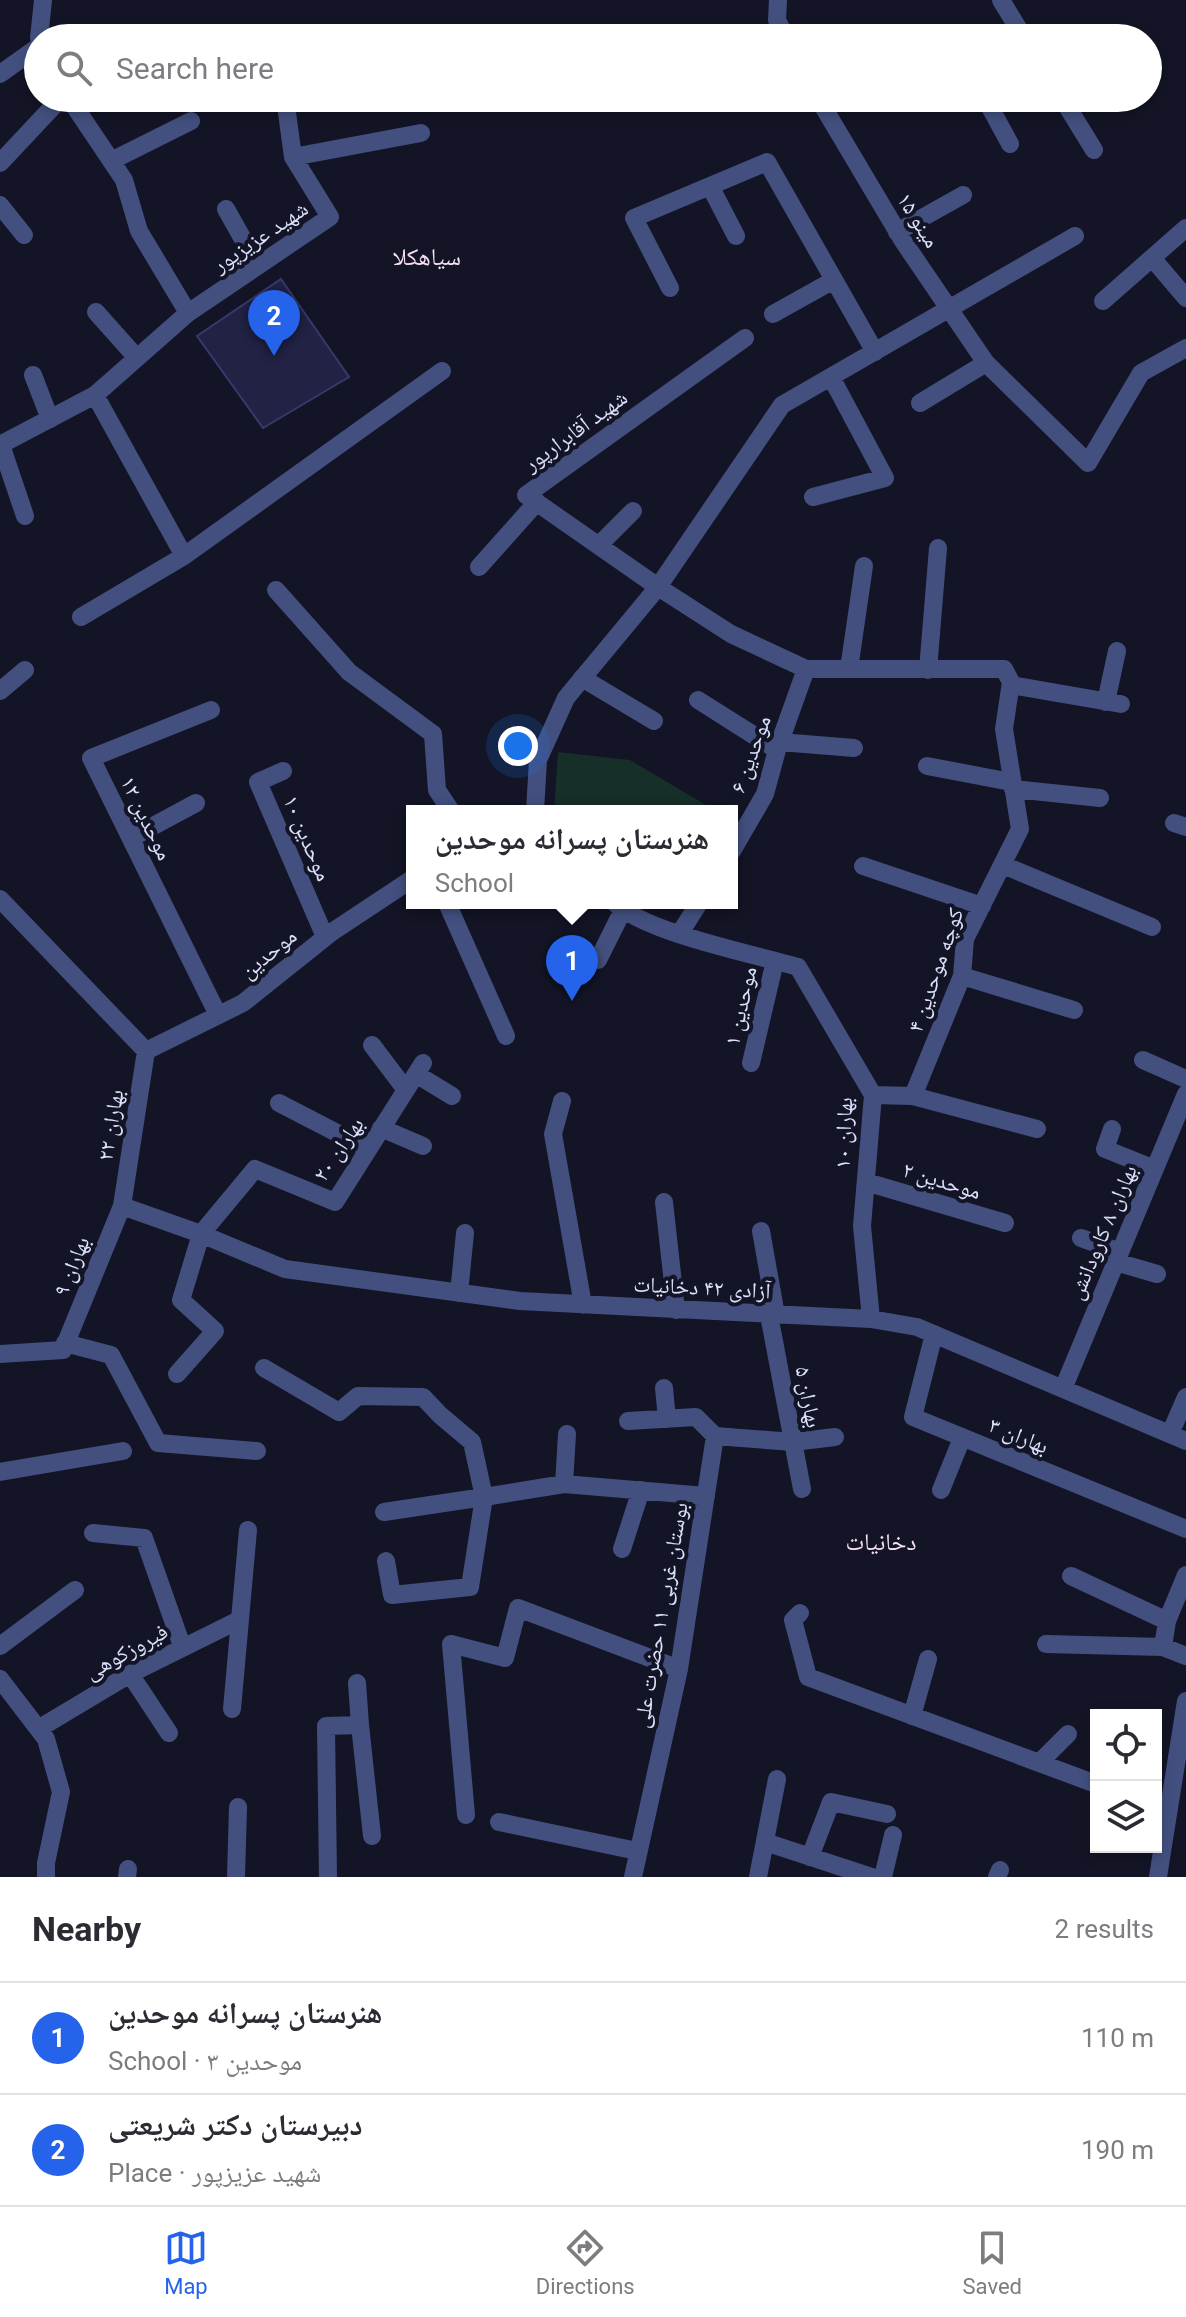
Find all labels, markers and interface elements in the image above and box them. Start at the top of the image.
search box [24,24,1162,112]
icon: search [52,46,96,90]
text: Search here [116,51,274,86]
street label: مینو ۱۵ [892,188,945,252]
street label: شهید عزیزپور [207,195,313,279]
district label: سیاهکلا [393,243,461,271]
pin: 2 [248,290,300,356]
street label: شهید آقابرارپور [518,385,633,478]
street label: موحدین ۶ [725,712,777,797]
your location [498,726,538,766]
street label: موحدین ۱۲ [115,772,178,865]
street label: موحدین ۱۰ [277,792,337,885]
popup [406,805,738,909]
text: هنرستان پسرانه موحدین [435,821,709,856]
text: School [435,868,514,898]
street label: کوچه موحدین ۴ [903,905,969,1036]
street label: موحدین [235,923,302,984]
pin: 1 [546,935,598,1001]
street label: موحدین ۱ [719,964,763,1048]
street label: بهاران ۲۲ [93,1088,129,1163]
street label: بهاران ۱۰ [830,1097,858,1169]
street label: بهاران ۲۰ [308,1113,370,1187]
street label: موحدین ۲ [899,1157,984,1205]
street label: بهاران ۸ کارودانش [1063,1161,1143,1304]
street label: بهاران ۹ [48,1233,96,1300]
street label: آزادی ۴۲ دخانیات [633,1271,772,1305]
street label: بهاران ۵ [789,1364,827,1430]
street label: بهاران ۳ [985,1412,1052,1460]
street label: بوستان غربی ۱۱ حضرت علی [628,1500,694,1730]
district label: دخانیات [845,1528,917,1556]
street label: فیروزکوهی [81,1619,172,1685]
map controls [1090,1709,1162,1853]
button: locate [1090,1709,1162,1781]
button: layers [1090,1781,1162,1853]
text: Nearby [32,1909,141,1949]
text: 2 results [1055,1914,1154,1944]
text: هنرستان پسرانه موحدین [108,1995,382,2030]
text: 1 [51,2023,65,2053]
text: 110 m [1081,2023,1154,2053]
text: School · موحدین ۳ [108,2046,302,2076]
text: دبیرستان دکتر شریعتی [108,2107,363,2142]
text: 2 [51,2135,65,2165]
text: 190 m [1081,2135,1154,2165]
text: Place · شهید عزیزپور [108,2158,321,2188]
tab: Map [164,2226,208,2299]
tab: Directions [536,2226,635,2299]
tab: Saved [963,2226,1022,2299]

